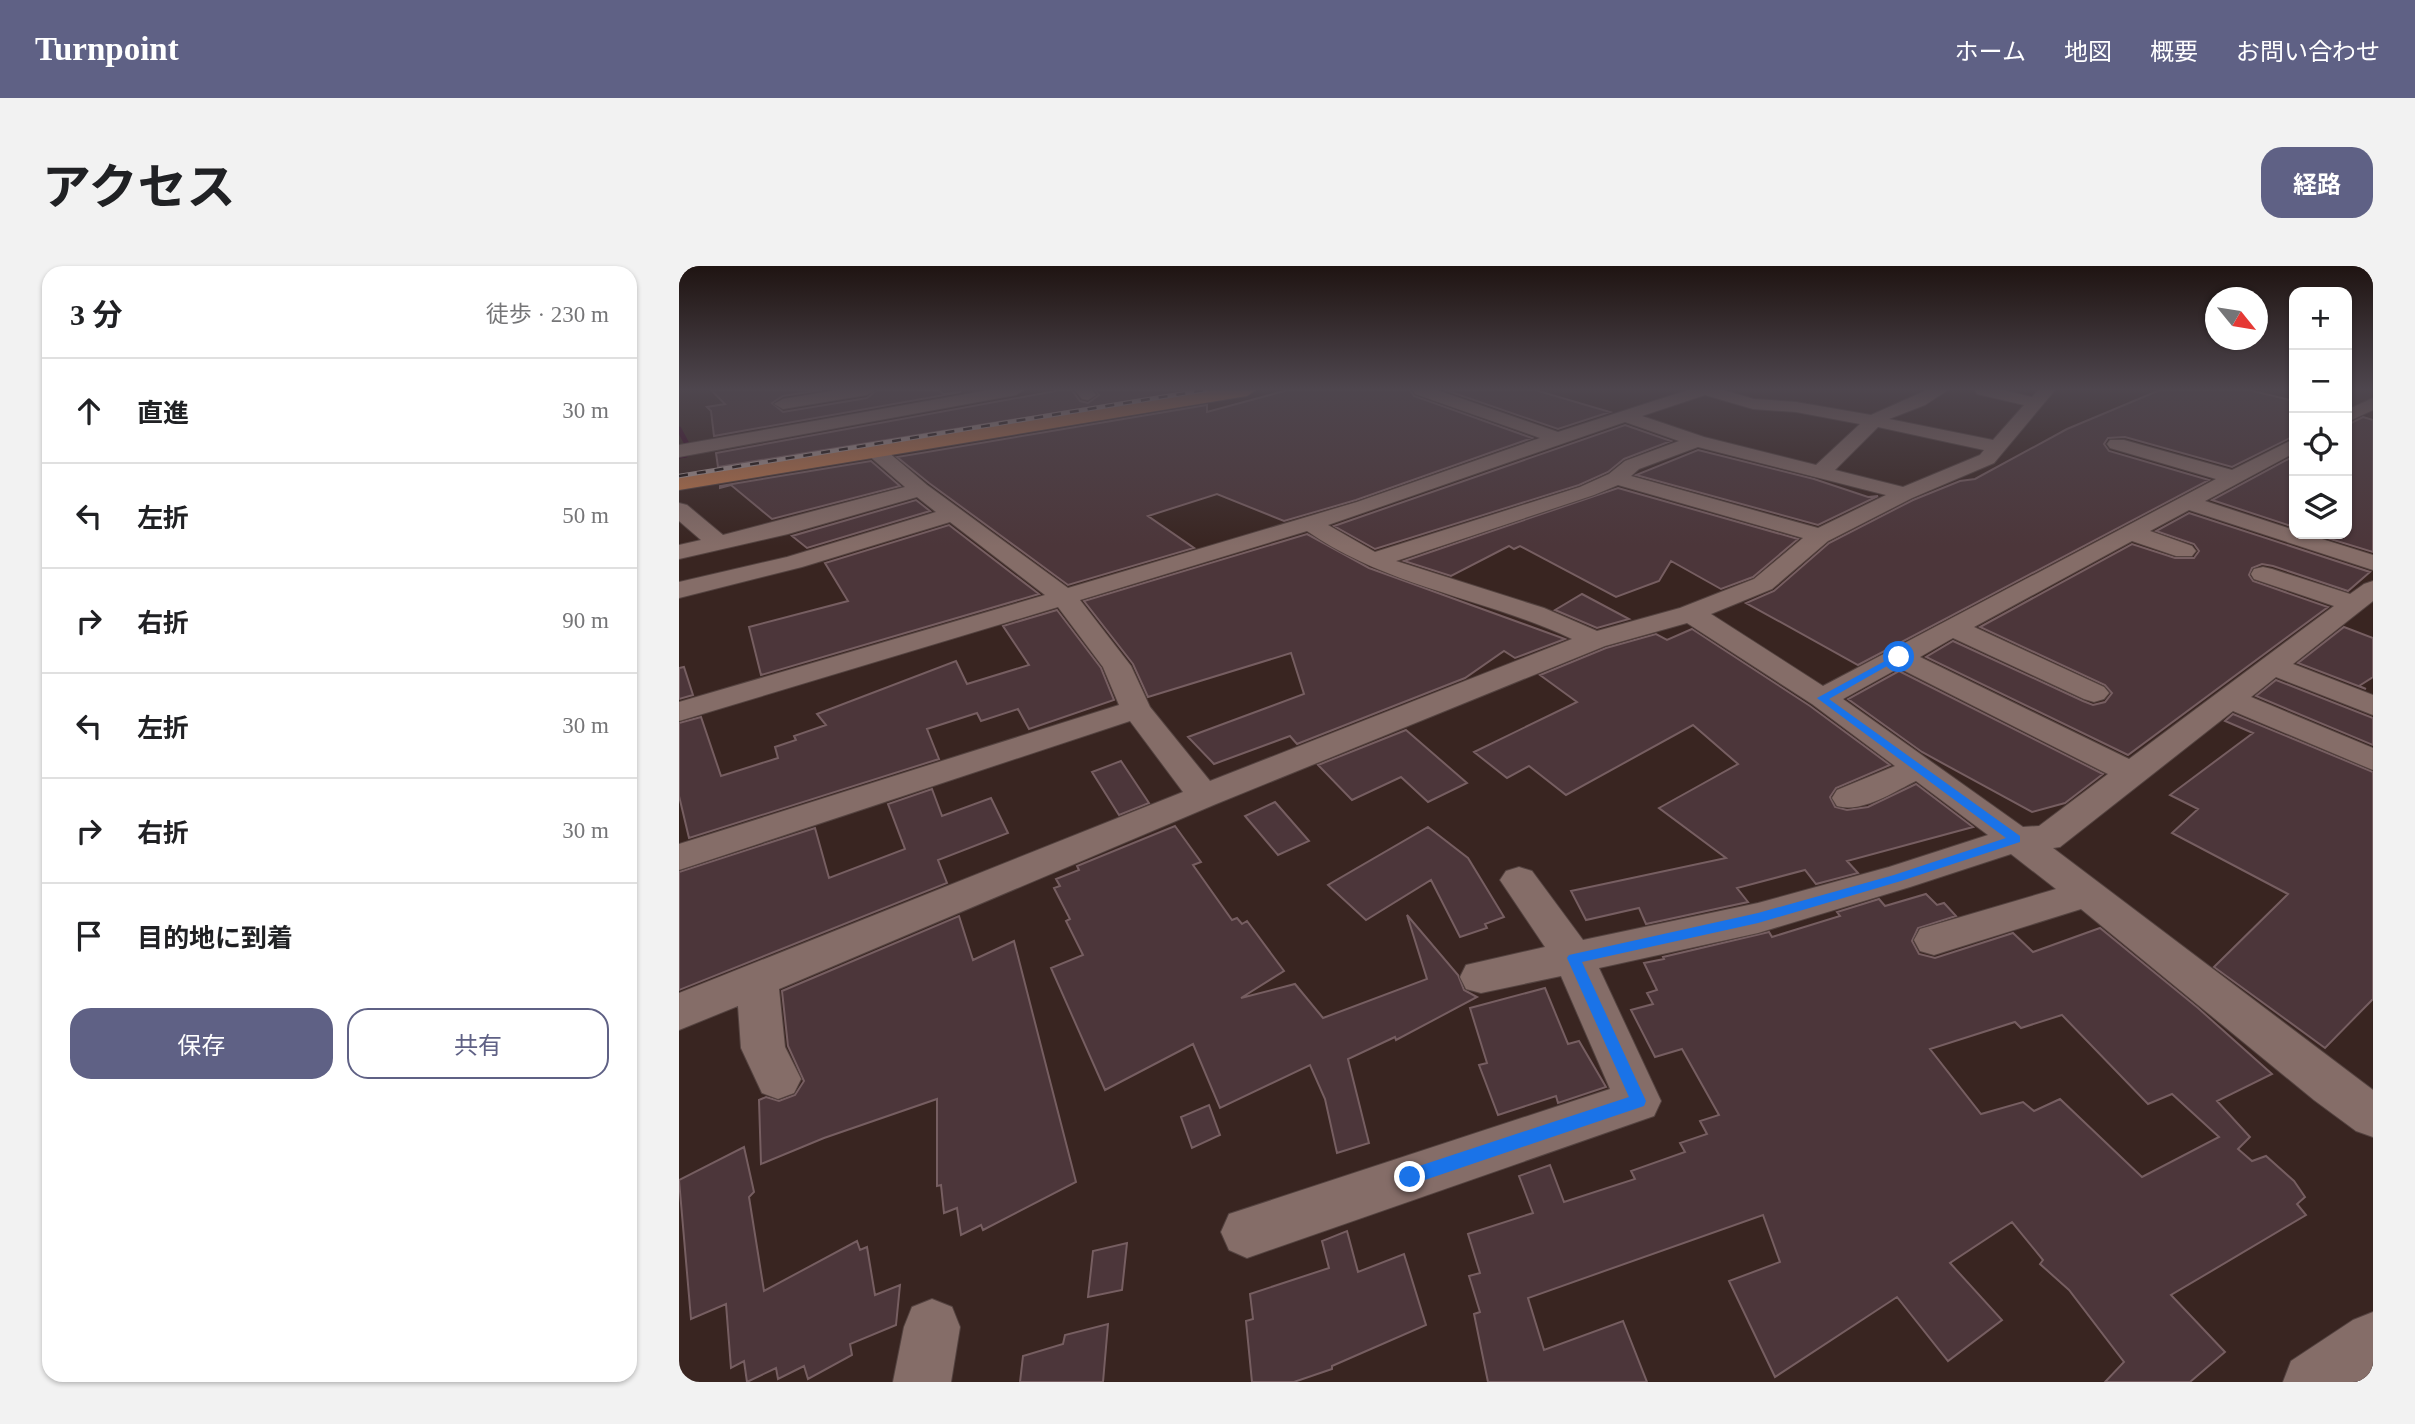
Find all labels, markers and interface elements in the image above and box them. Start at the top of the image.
text: Turnpoint [35,31,179,67]
text: ホーム [1955,39,2026,65]
text: 地図 [2064,39,2112,65]
text: 概要 [2150,39,2198,65]
text: お問い合わせ [2236,39,2380,65]
button: 経路 [2261,147,2373,218]
text: アクセス [42,160,236,215]
north arrow [2205,287,2268,350]
map controls [2289,287,2352,539]
button: + [2289,287,2352,350]
text: 3 分 [70,298,123,331]
text: 徒歩 · 230 m [486,302,609,327]
button: − [2289,350,2352,413]
icon: ahead [70,392,108,430]
text: 30 m [562,398,609,423]
text: 直進 [137,399,189,428]
button: locate [2289,413,2352,476]
button: layers [2289,476,2352,539]
icon: left [70,497,108,535]
text: 50 m [562,503,609,528]
text: 左折 [137,504,189,533]
icon: right [70,602,108,640]
text: 90 m [562,608,609,633]
text: 右折 [137,609,189,638]
route start [1883,641,1914,672]
icon: left [70,707,108,745]
text: 30 m [562,713,609,738]
text: 左折 [137,714,189,743]
icon: right [70,812,108,850]
text: 30 m [562,818,609,843]
text: 右折 [137,819,189,848]
icon: arrive [70,917,108,955]
text: 目的地に到着 [137,924,293,953]
button: 保存 [70,1008,333,1079]
button: 共有 [347,1008,609,1079]
route end [1394,1161,1425,1192]

